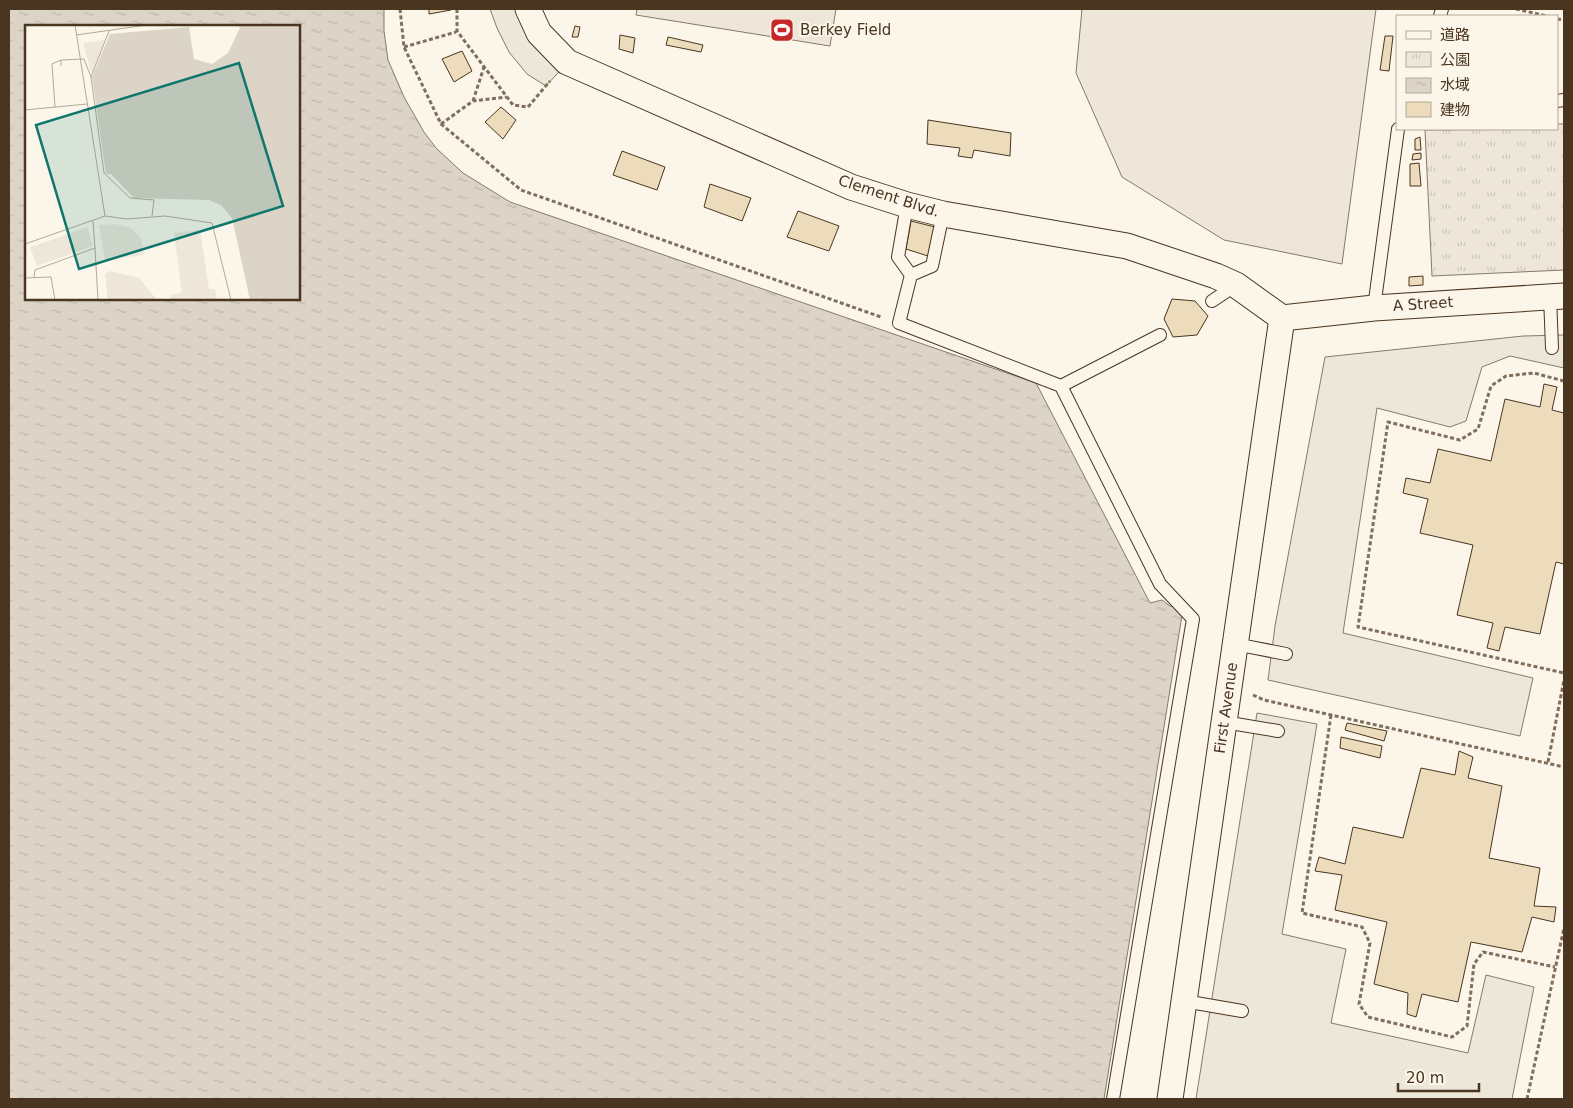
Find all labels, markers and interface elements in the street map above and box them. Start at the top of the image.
legend [1396,15,1558,130]
sports icon: Berkey Field [769,17,795,43]
place label: Berkey Field [800,21,891,39]
inset map [25,25,300,300]
text: 道路 [1440,26,1470,44]
text: 公園 [1440,51,1470,69]
text: 水域 [1440,76,1470,94]
text: 建物 [1440,101,1470,119]
street label: Clement Blvd. [836,171,942,221]
street label: A Street [1392,293,1454,315]
street label: First Avenue [1211,661,1241,755]
scale bar [1398,1060,1479,1092]
text: 20 m [1406,1069,1444,1087]

